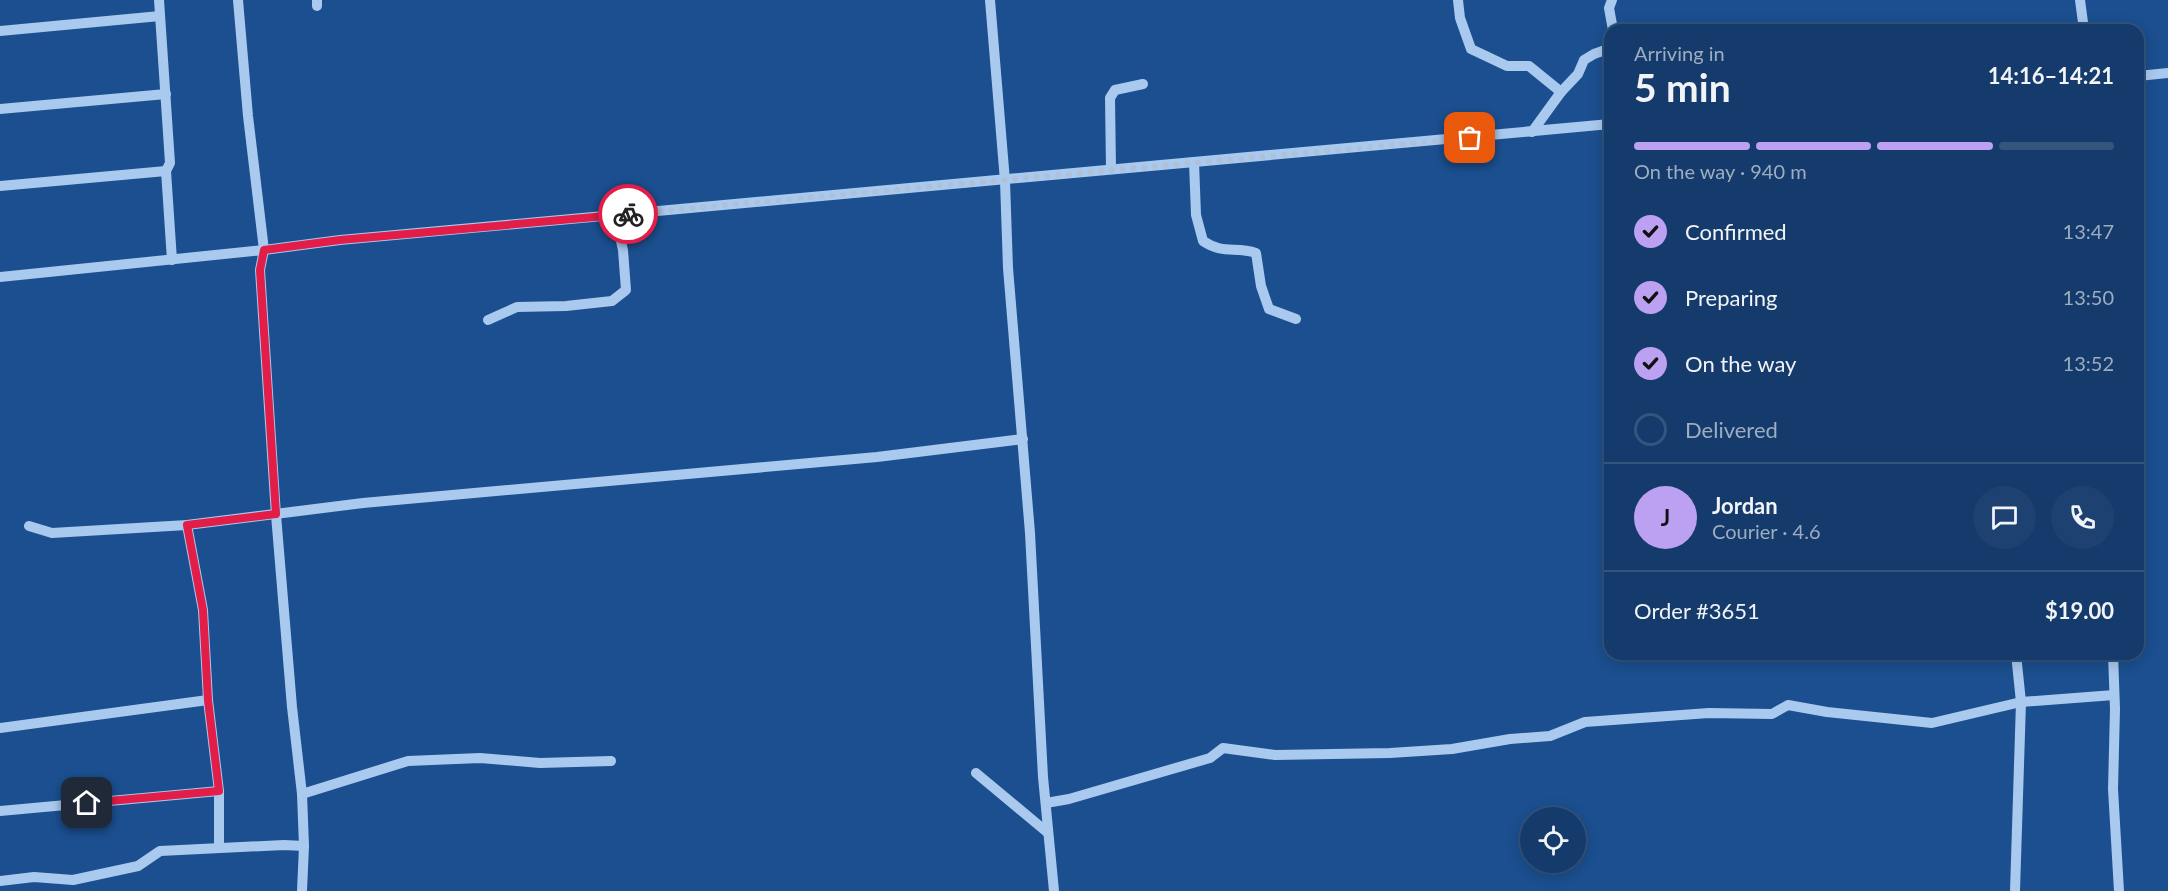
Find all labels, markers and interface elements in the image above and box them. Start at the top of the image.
text: Arriving in [1634,41,1725,65]
text: 14:16–14:21 [1988,62,2114,89]
text: 5 min [1634,64,1731,110]
pin [1444,112,1495,163]
icon: bag [1453,121,1486,154]
text: On the way · 940 m [1634,159,1807,183]
courier [598,184,658,244]
icon: bike [612,198,645,231]
icon: check [1634,215,1667,248]
text: Confirmed [1685,218,1787,245]
text: 13:47 [2063,219,2114,243]
icon: check [1634,281,1667,314]
text: Preparing [1685,284,1777,311]
text: 13:50 [2063,285,2114,309]
icon: check [1634,347,1667,380]
text: On the way [1685,350,1796,377]
text: 13:52 [2063,351,2114,375]
text: Delivered [1685,416,1778,443]
button: chat [1973,486,2036,549]
button: phone [2051,486,2114,549]
text: Jordan [1712,492,1778,519]
text: J [1661,504,1670,531]
text: Courier · 4.6 [1712,519,1821,543]
text: Order #3651 [1634,597,1760,624]
text: $19.00 [2045,597,2114,624]
pin [61,777,112,828]
icon: home [70,786,103,819]
map controls [1520,807,1586,873]
button: locate [1520,807,1586,873]

